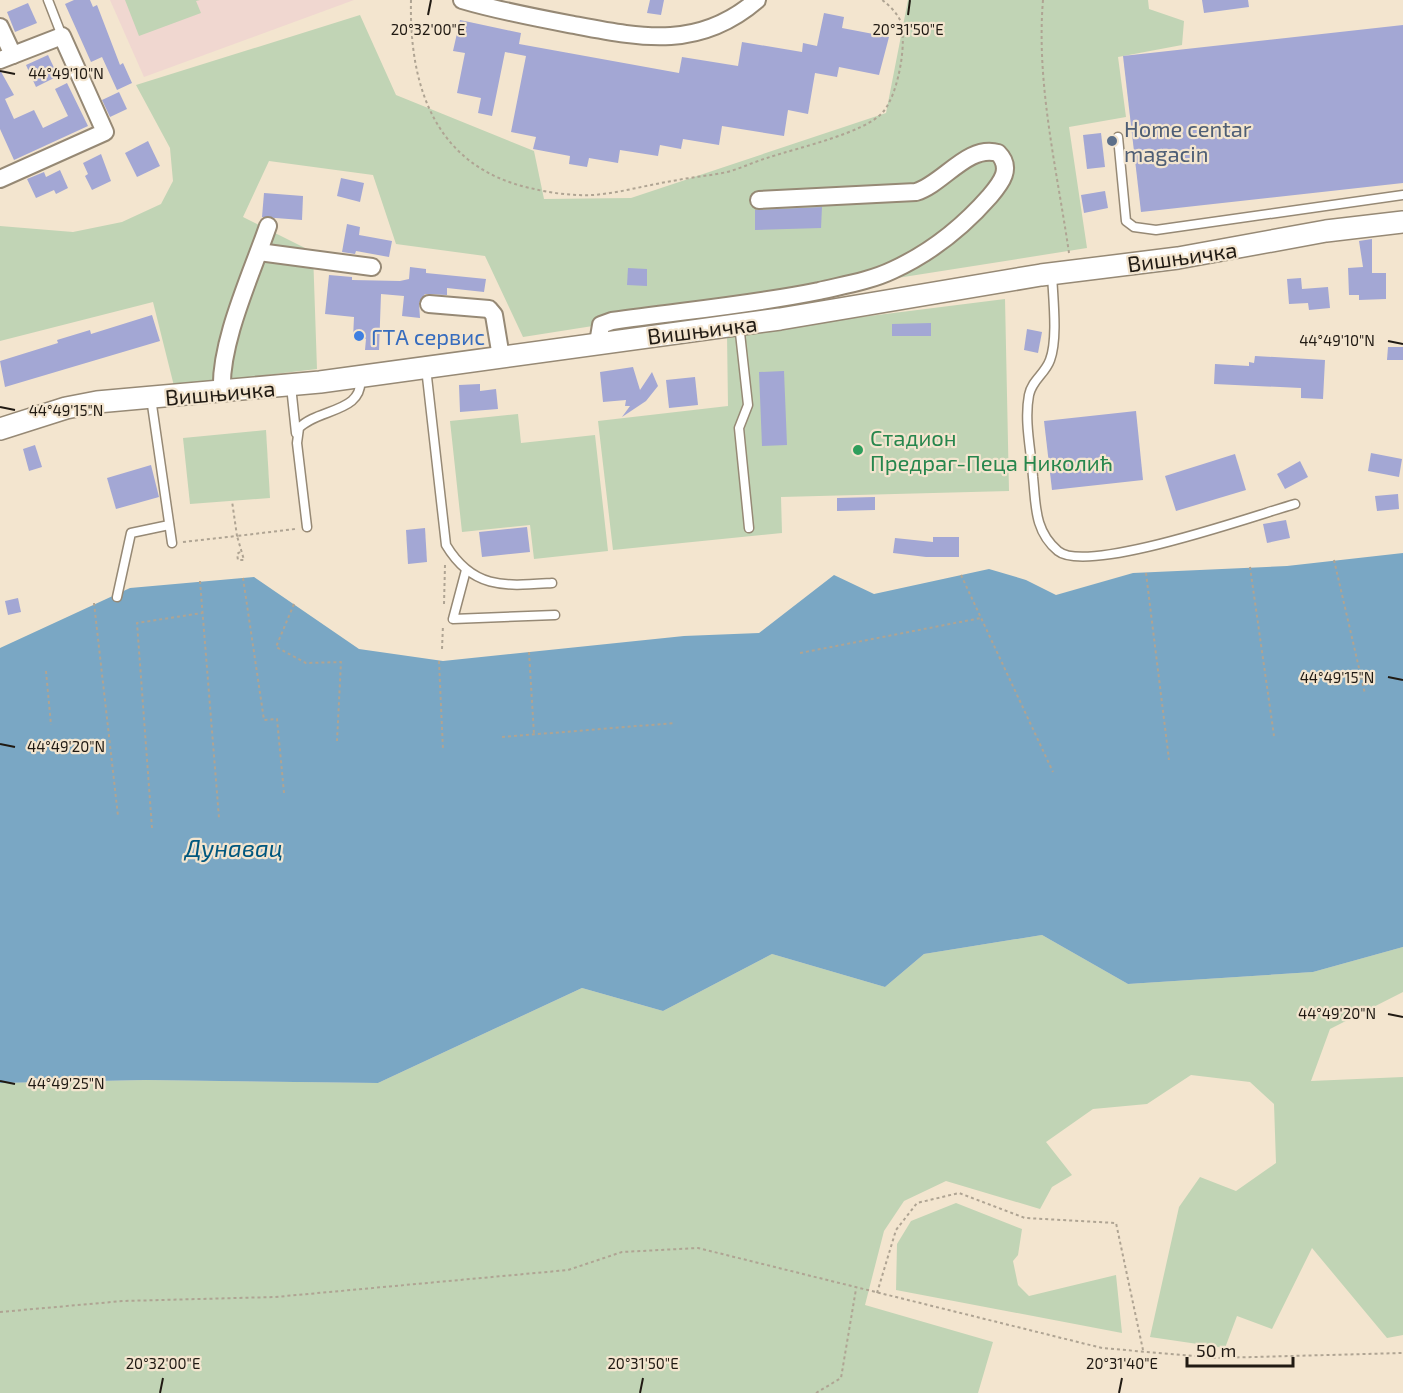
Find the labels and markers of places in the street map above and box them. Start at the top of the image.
place label: Home centar magacin [1124,115,1252,166]
marker: Home centar magacin [1105,134,1119,148]
place label: ГТА сервис [371,323,485,349]
marker: ГТА сервис [352,329,366,343]
place label: Стадион Предраг-Пеца Николић [870,424,1113,475]
marker: Стадион Предраг-Пеца Николић [851,443,865,457]

